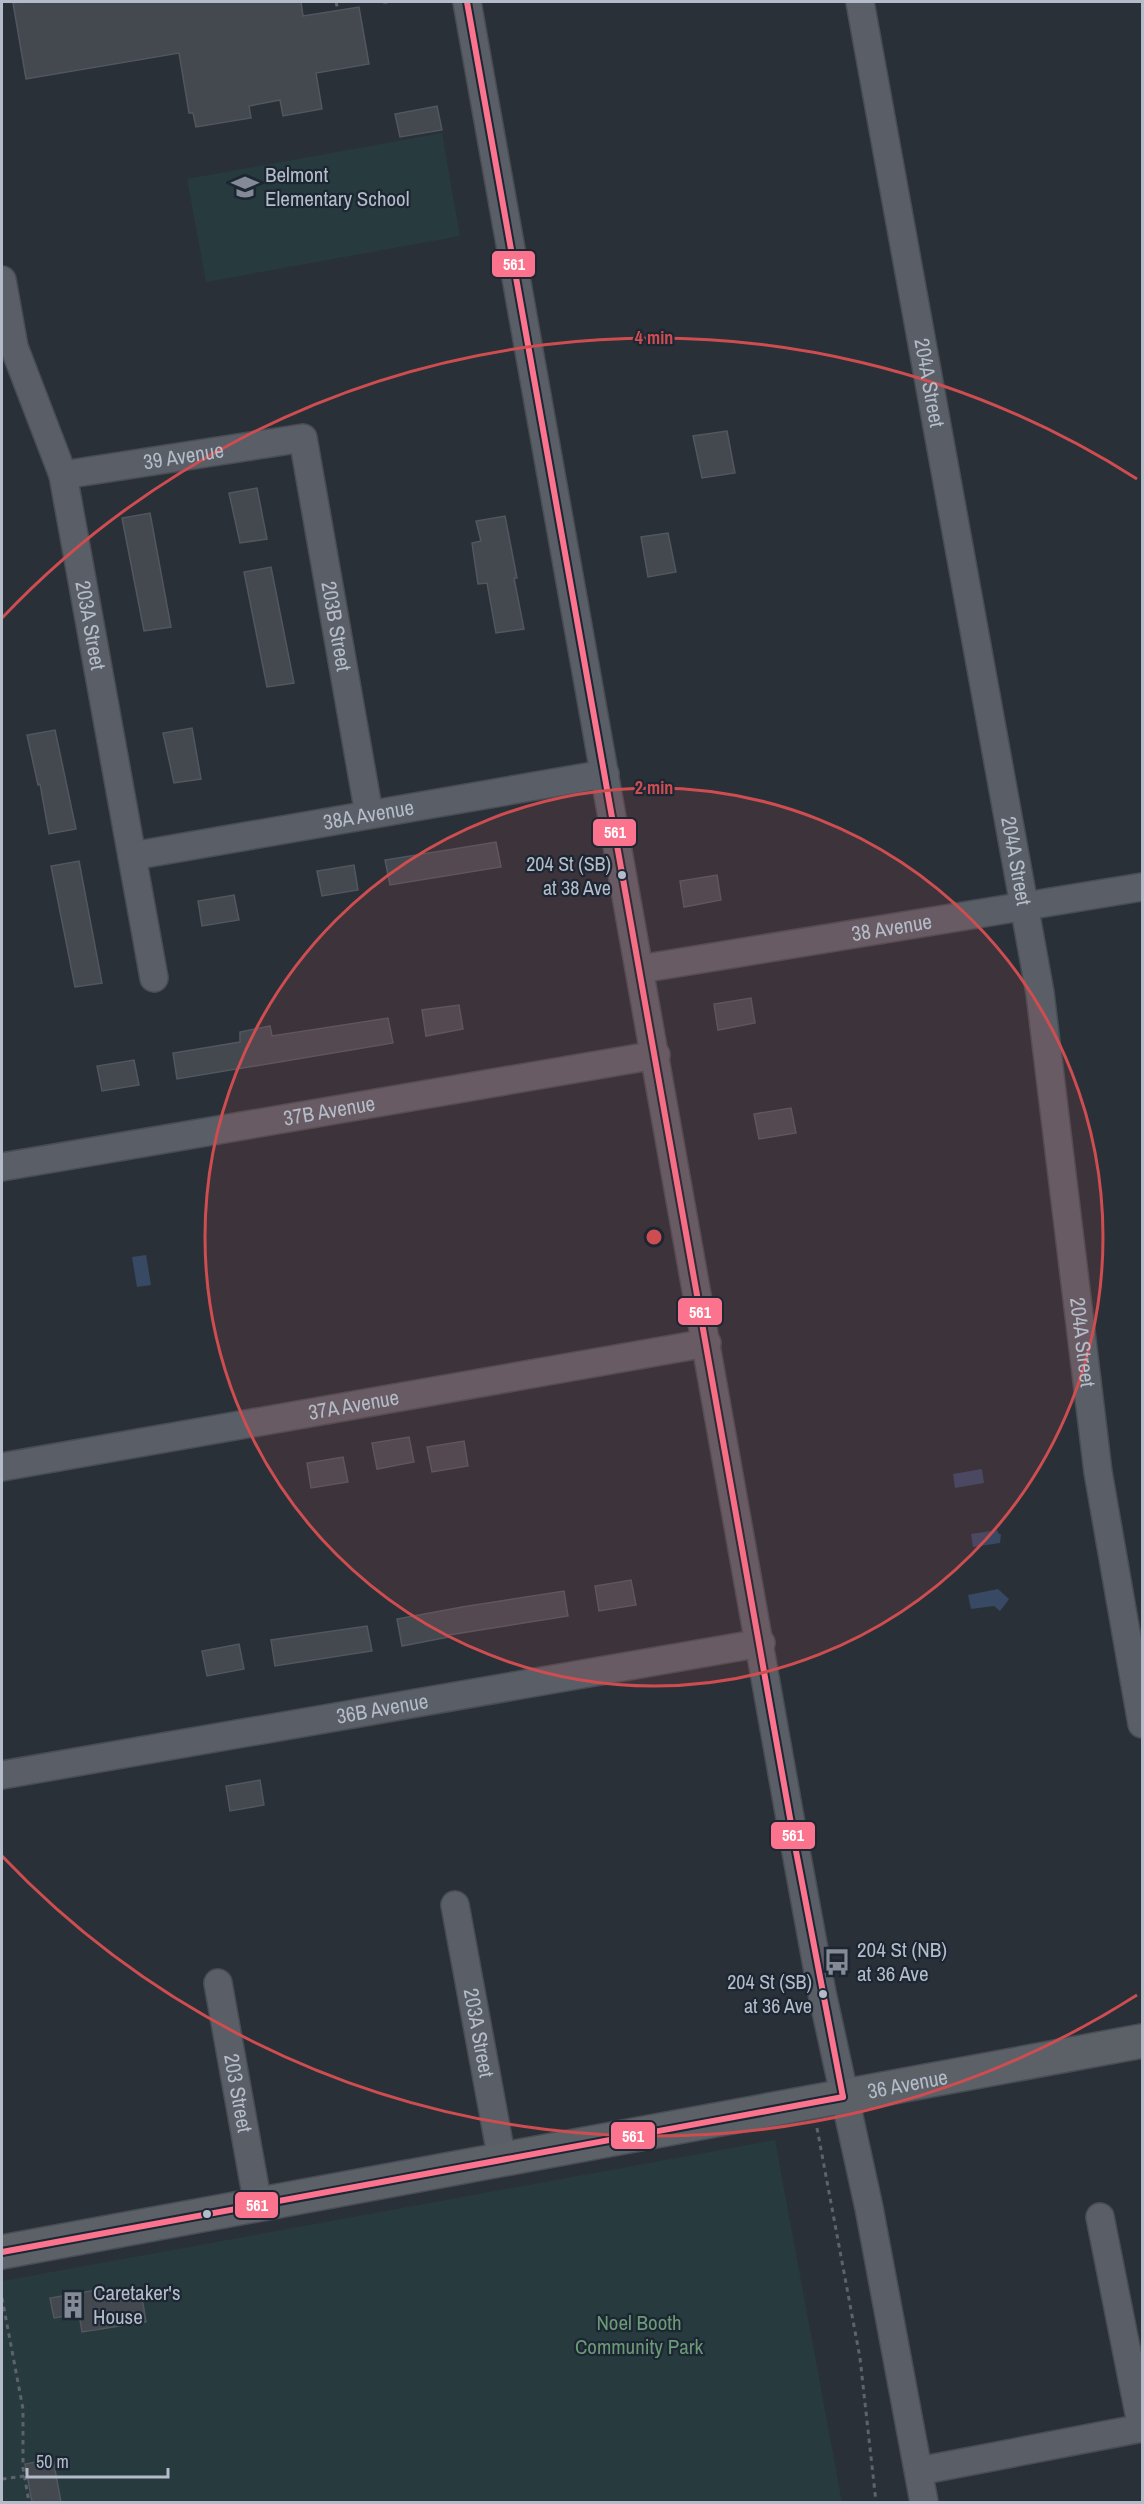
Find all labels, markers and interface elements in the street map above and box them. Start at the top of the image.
place label: Belmont Elementary School [265,160,410,213]
school or university icon: Belmont Elementary School [230,172,260,202]
line badge: 561 [491,250,536,278]
text: 561 [503,253,526,275]
text: 4 min [635,325,673,350]
street label: 204A Street [907,336,952,430]
street label: 39 Avenue [141,435,226,476]
street label: 203A Street [68,578,113,672]
street label: 203B Street [314,579,359,674]
text: 2 min [635,775,673,800]
street label: 38A Avenue [321,792,416,837]
street label: 204A Street [994,814,1039,908]
line badge: 561 [592,818,637,847]
text: 561 [604,821,627,843]
place label: 204 St (SB) at 38 Ave [526,850,611,901]
marker: 204 St (SB) at 38 Ave [616,869,628,881]
street label: 38 Avenue [849,907,934,948]
street label: 37B Avenue [281,1088,377,1133]
centre of rings [644,1227,664,1247]
street label: 204A Street [1063,1296,1103,1389]
line badge: 561 [677,1297,723,1326]
text: 561 [689,1301,712,1323]
street label: 37A Avenue [306,1382,401,1427]
street label: 36B Avenue [334,1686,430,1731]
line badge: 561 [770,1821,816,1850]
text: 561 [782,1824,805,1846]
place label: 204 St (NB) at 36 Ave [857,1935,947,1988]
bus stop icon: 204 St (NB) at 36 Ave [822,1947,852,1977]
place label: 204 St (SB) at 36 Ave [727,1968,812,2019]
street label: 203A Street [457,1986,502,2080]
marker: 204 St (SB) at 36 Ave [817,1988,829,2000]
street label: 203 Street [217,2051,260,2135]
street label: 36 Avenue [865,2062,950,2106]
line badge: 561 [610,2121,656,2150]
text: 561 [622,2125,645,2147]
line badge: 561 [234,2191,279,2219]
text: 561 [246,2194,269,2216]
unlabelled marker [201,2208,213,2220]
place label: Caretaker's House [93,2278,181,2331]
building icon: Caretaker's House [58,2290,88,2320]
park label: Noel Booth Community Park [575,2308,703,2361]
scale bar [27,2441,168,2479]
text: 50 m [36,2449,69,2474]

